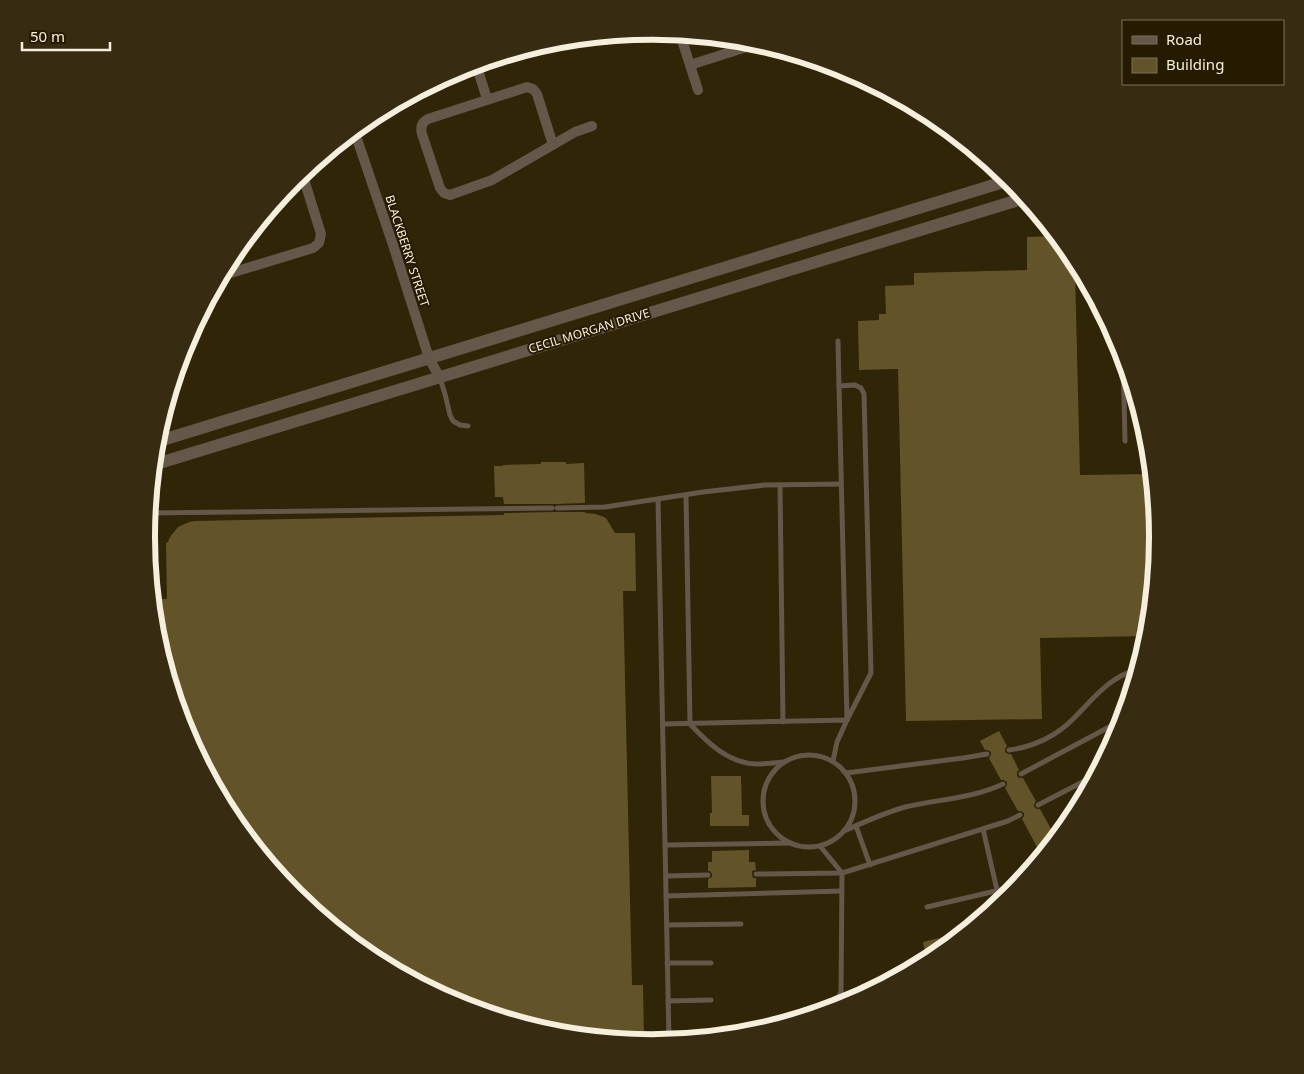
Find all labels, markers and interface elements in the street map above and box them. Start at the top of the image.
scale bar [22,20,110,52]
legend [1122,20,1284,85]
text: 50 m [30,26,65,46]
text: Road [1166,29,1202,49]
text: Building [1166,54,1224,74]
street label: BLACKBERRY STREET [381,193,434,309]
street label: CECIL MORGAN DRIVE [526,304,652,357]

